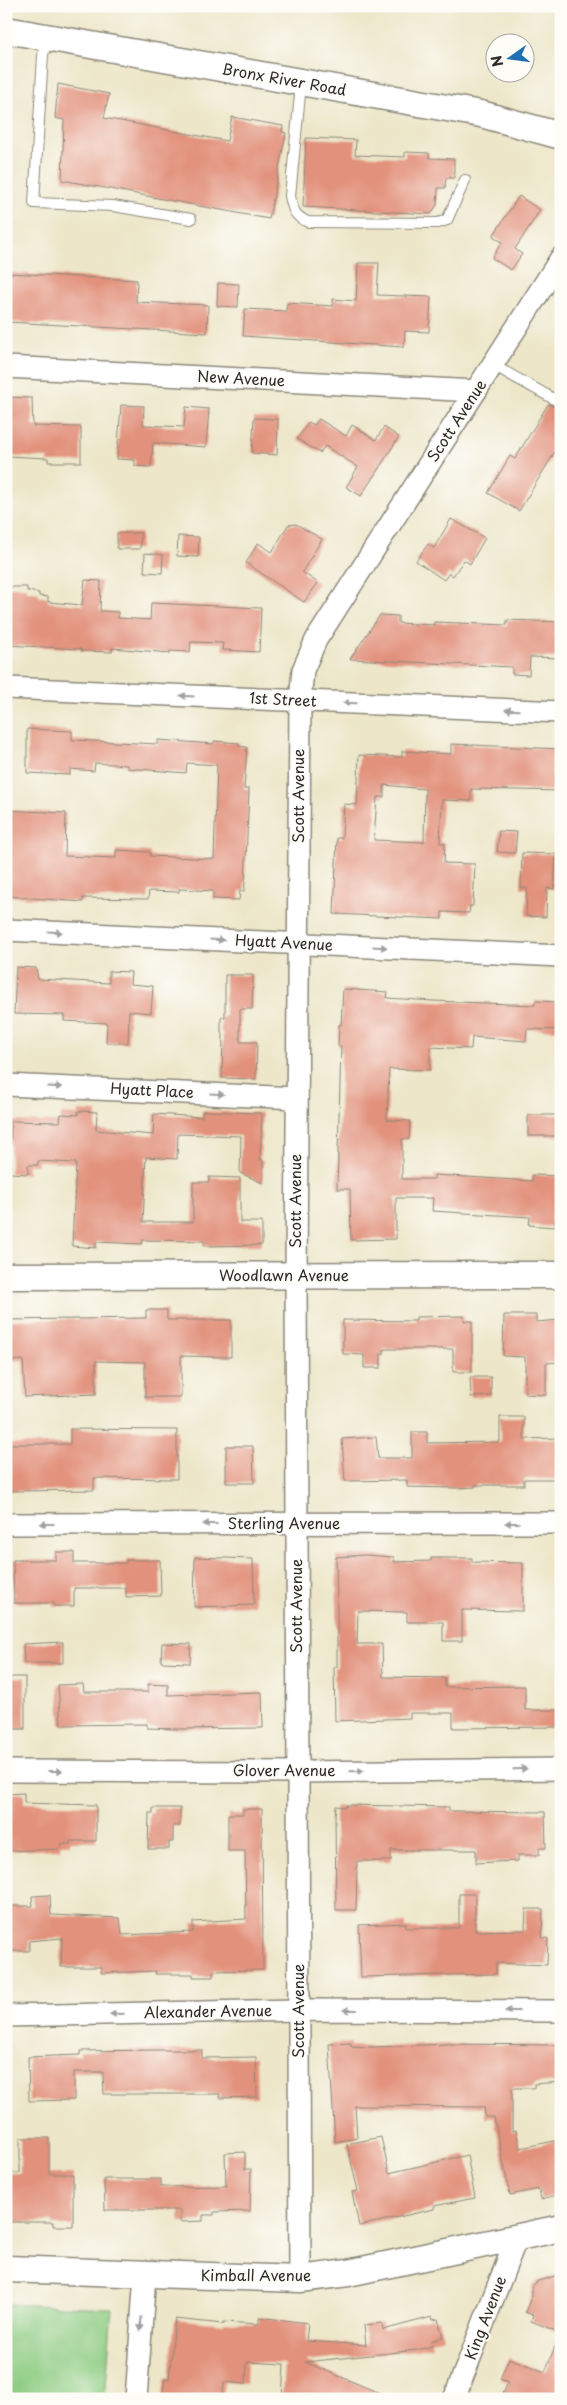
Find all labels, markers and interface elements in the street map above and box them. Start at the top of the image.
north arrow [484,32,534,82]
text: N [485,53,508,69]
street label: Bronx River Road [220,56,349,101]
street label: New Avenue [196,364,286,391]
street label: Scott Avenue [420,374,491,466]
street label: 1st Street [249,685,317,712]
one-way arrow [179,691,195,699]
one-way arrow [341,699,357,707]
one-way arrow [504,706,520,714]
street label: Scott Avenue [286,749,309,843]
street label: Hyatt Avenue [234,927,334,956]
one-way arrow [47,929,63,937]
one-way arrow [210,936,226,944]
one-way arrow [372,944,388,952]
street label: Hyatt Place [110,1076,195,1103]
one-way arrow [47,1084,63,1092]
one-way arrow [210,1091,226,1099]
street label: Scott Avenue [283,1154,306,1248]
street label: Woodlawn Avenue [219,1263,349,1286]
street label: Sterling Avenue [228,1511,340,1534]
one-way arrow [504,1519,520,1527]
one-way arrow [39,1520,55,1528]
one-way arrow [201,1520,217,1528]
street label: Scott Avenue [284,1559,307,1653]
street label: Glover Avenue [233,1758,335,1781]
one-way arrow [512,1765,528,1773]
one-way arrow [47,1767,63,1775]
one-way arrow [350,1767,366,1775]
street label: Scott Avenue [286,1964,309,2058]
street label: Alexander Avenue [144,1998,272,2023]
one-way arrow [341,2006,357,2014]
one-way arrow [504,2007,520,2015]
one-way arrow [109,2010,125,2018]
street label: Kimball Avenue [201,2263,311,2286]
street label: King Avenue [458,2272,511,2363]
one-way arrow [137,2316,145,2332]

